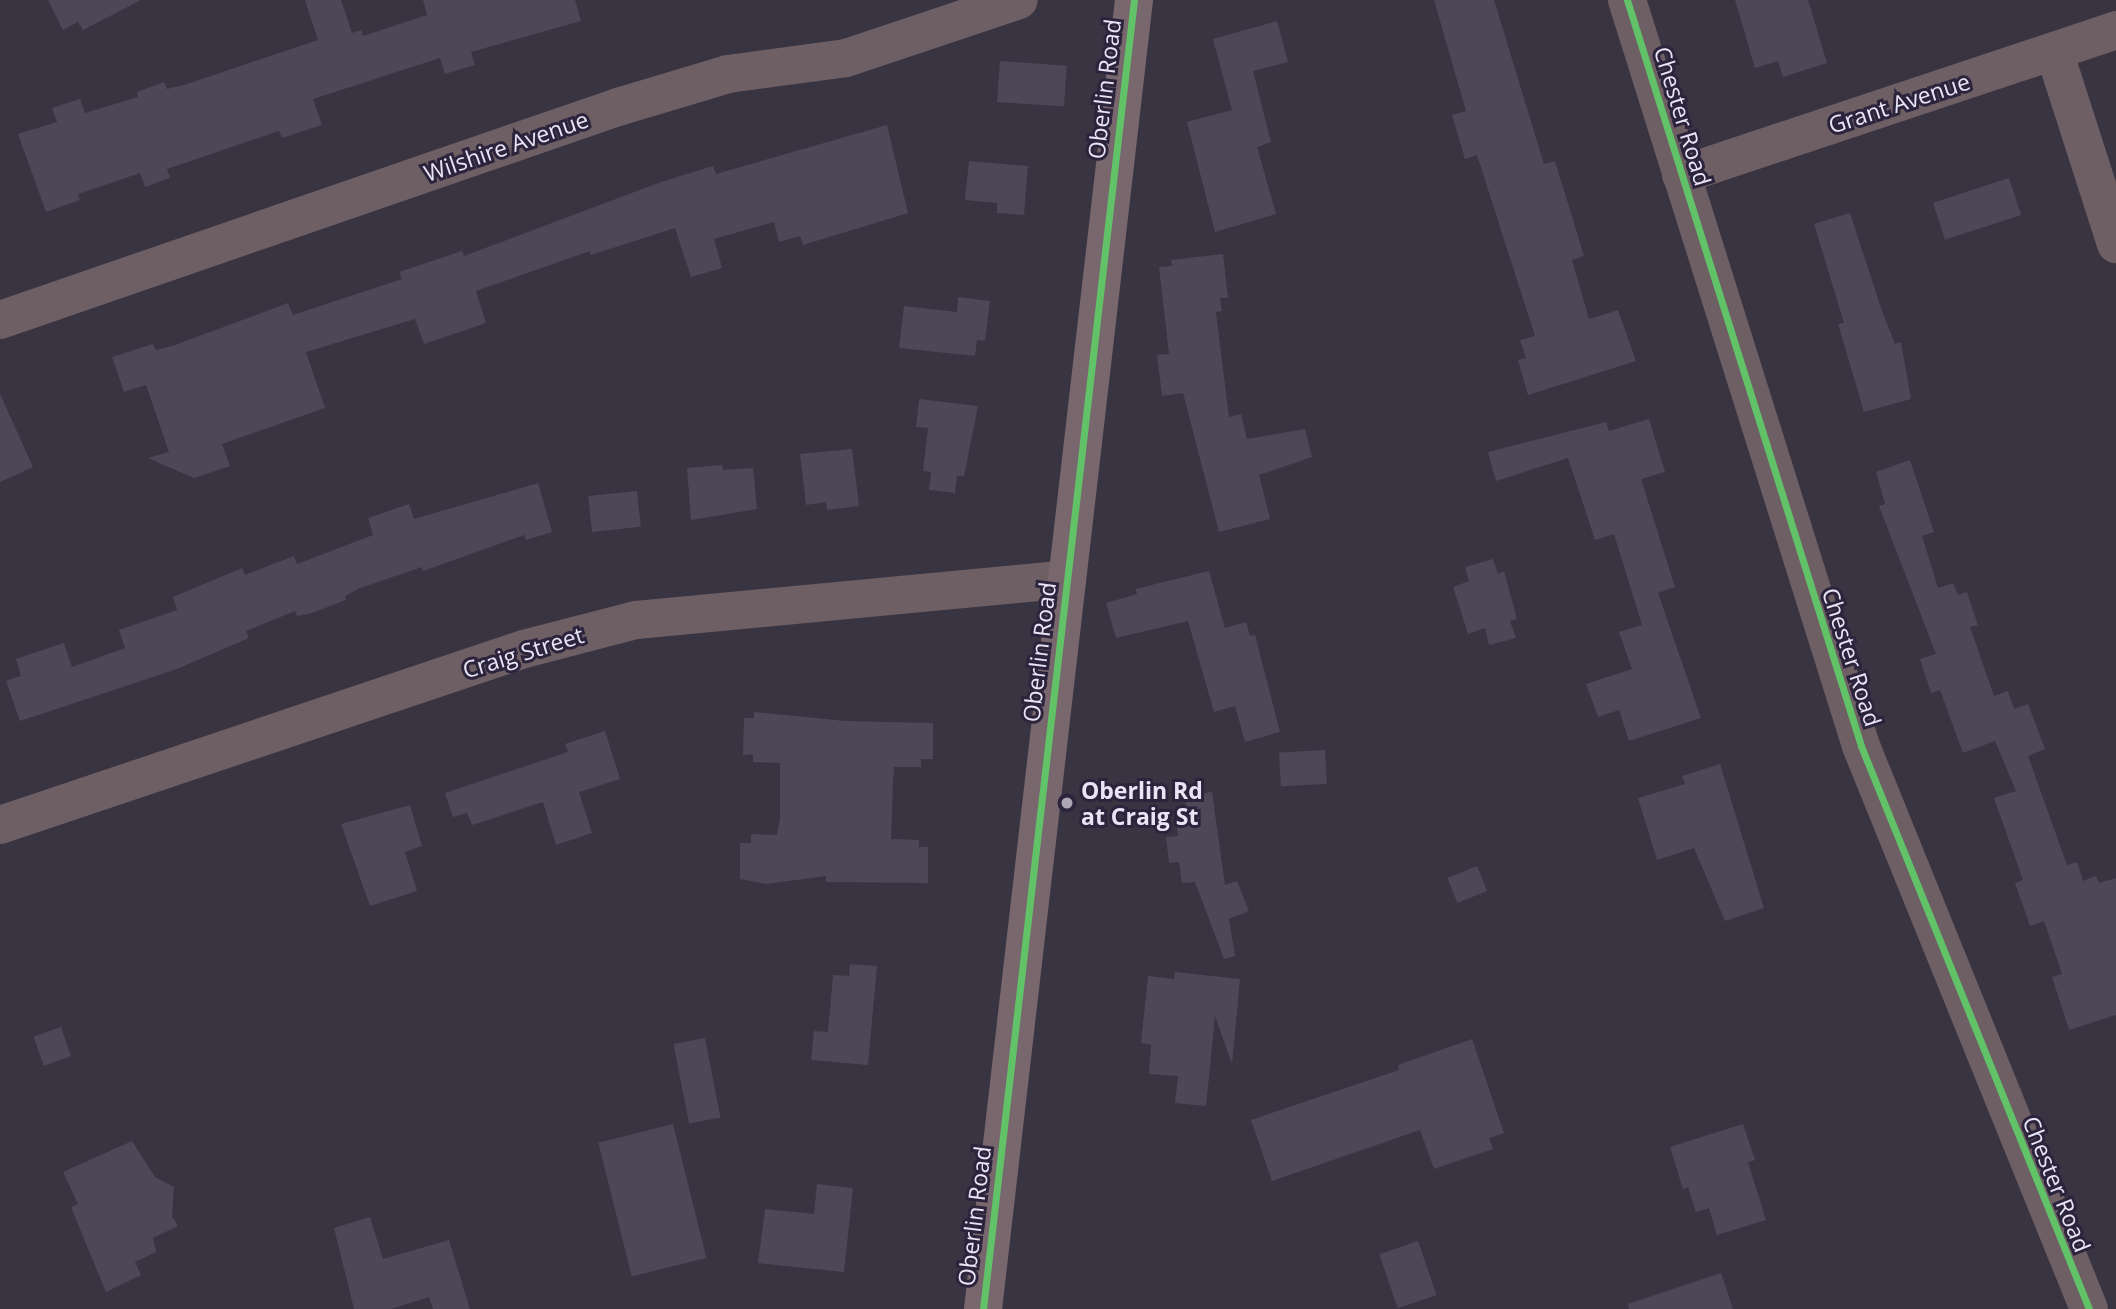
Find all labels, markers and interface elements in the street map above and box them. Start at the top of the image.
street label: Oberlin Road [1082,17,1126,161]
street label: Chester Road [1649,43,1717,189]
street label: Grant Avenue [1825,67,1973,139]
street label: Wilshire Avenue [420,105,592,187]
street label: Oberlin Road [1017,580,1061,724]
street label: Chester Road [1817,584,1887,730]
street label: Craig Street [459,621,587,683]
place label: Oberlin Rd at Craig St [1081,776,1203,830]
marker: Oberlin Rd at Craig St [1059,795,1075,811]
street label: Chester Road [2017,1112,2097,1256]
street label: Oberlin Road [952,1144,996,1288]

